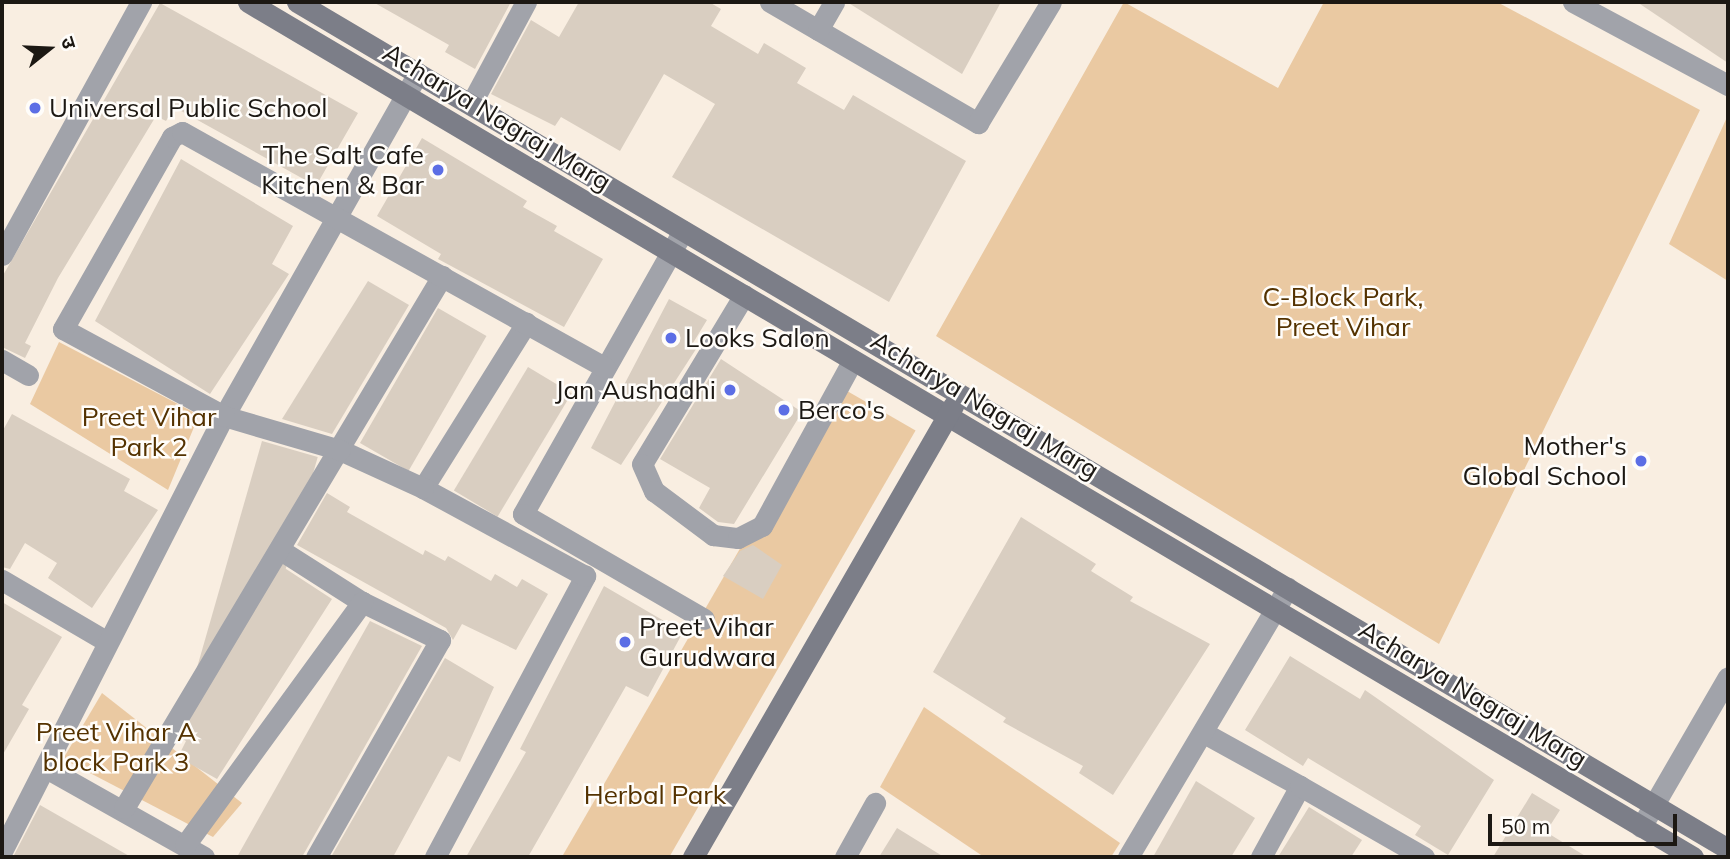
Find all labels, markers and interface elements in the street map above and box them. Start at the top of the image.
north arrow [14,14,84,84]
text: उ [56,34,82,52]
street label: Acharya Nagraj Marg [377,37,617,197]
place label: Universal Public School [49,92,328,124]
marker: Universal Public School [27,100,43,116]
place label: The Salt Cafe Kitchen & Bar [261,139,424,200]
marker: The Salt Cafe Kitchen & Bar [430,162,446,178]
park label: C-Block Park, Preet Vihar [1263,281,1423,342]
place label: Looks Salon [685,322,830,354]
street label: Acharya Nagraj Marg [865,325,1105,485]
marker: Looks Salon [663,330,679,346]
place label: Jan Aushadhi [555,374,716,406]
marker: Jan Aushadhi [722,382,738,398]
place label: Berco's [798,394,885,426]
park label: Preet Vihar Park 2 [82,401,216,462]
marker: Berco's [776,402,792,418]
place label: Mother's Global School [1463,430,1627,492]
marker: Mother's Global School [1633,453,1649,469]
place label: Preet Vihar Gurudwara [639,611,776,672]
street label: Acharya Nagraj Marg [1353,614,1593,774]
marker: Preet Vihar Gurudwara [617,634,633,650]
park label: Preet Vihar A block Park 3 [36,716,196,778]
park label: Herbal Park [584,779,726,811]
scale bar [1492,800,1681,844]
text: 50 m [1501,813,1550,839]

